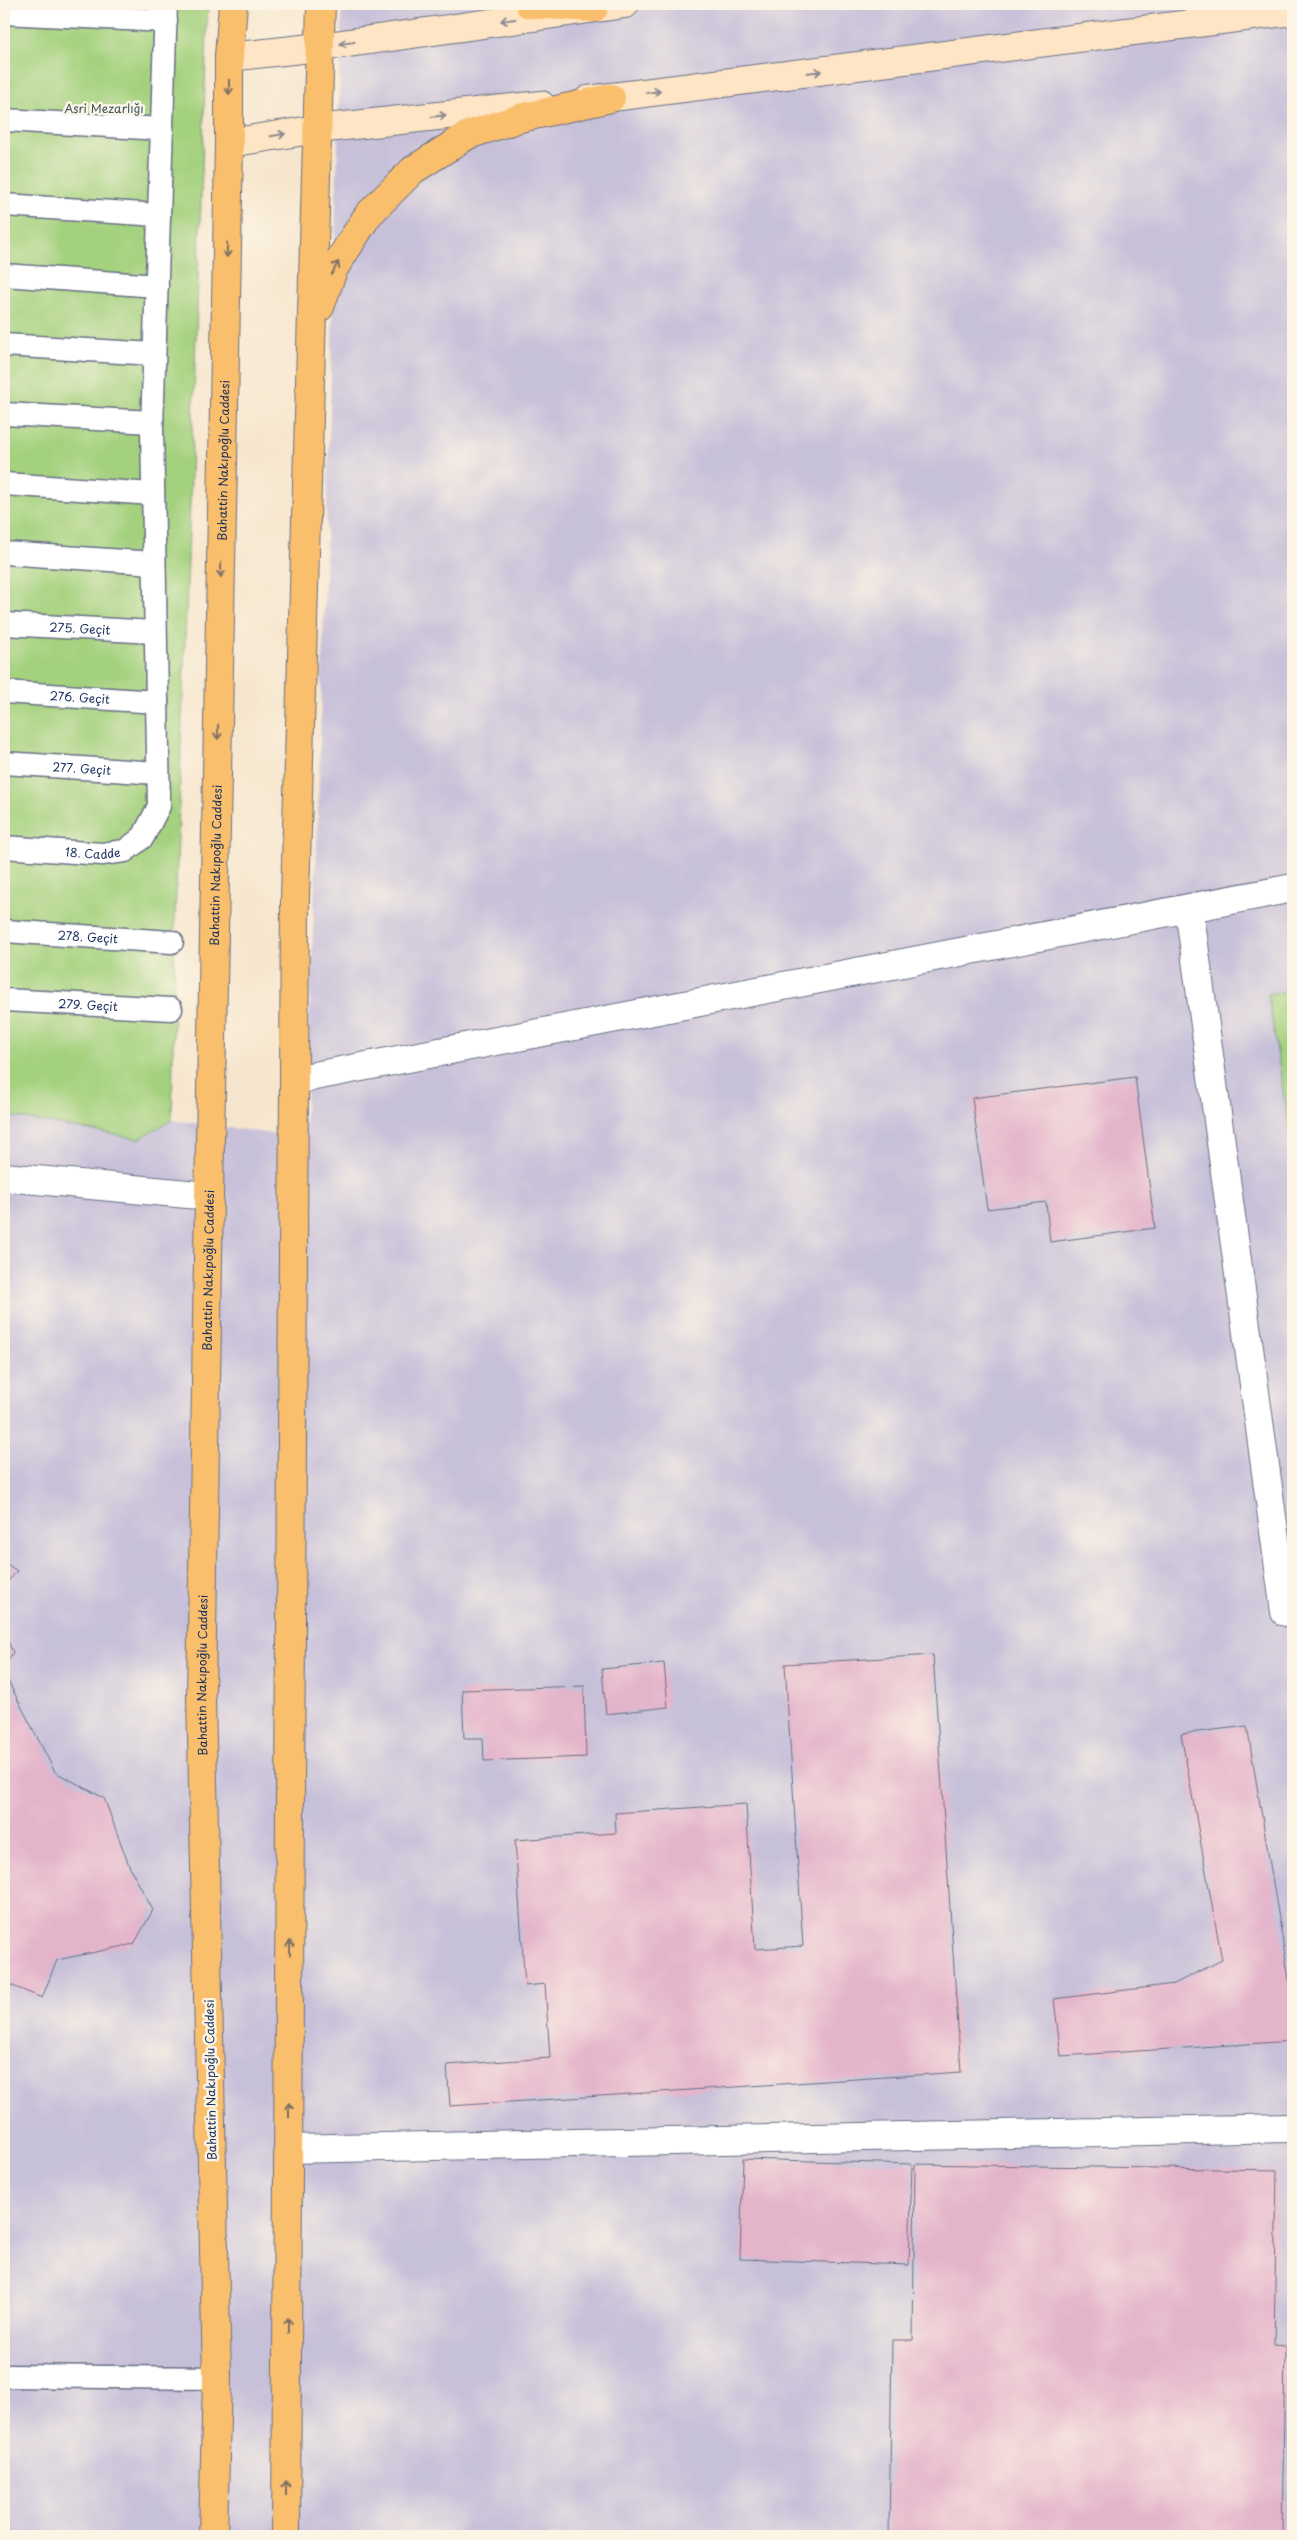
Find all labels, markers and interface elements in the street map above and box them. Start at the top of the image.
one-way arrow [500,15,516,25]
one-way arrow [339,38,355,48]
one-way arrow [805,67,821,77]
one-way arrow [224,79,234,95]
one-way arrow [644,87,660,97]
park label: Asri Mezarlığı [64,99,144,117]
one-way arrow [431,111,447,121]
one-way arrow [269,130,285,140]
one-way arrow [222,242,232,258]
one-way arrow [331,261,340,276]
street label: Bahattin Nakıpoğlu Caddesi [212,380,233,541]
one-way arrow [216,561,226,577]
street label: 275. Geçit [49,617,111,639]
street label: 276. Geçit [49,686,111,708]
one-way arrow [213,724,223,740]
street label: 277. Geçit [52,757,112,779]
street label: Bahattin Nakıpoğlu Caddesi [205,785,226,946]
street label: 18. Cadde [65,842,121,863]
street label: 278. Geçit [57,926,119,947]
street label: 279. Geçit [58,994,118,1015]
street label: Bahattin Nakıpoğlu Caddesi [198,1190,218,1351]
street label: Bahattin Nakıpoğlu Caddesi [192,1595,212,1756]
one-way arrow [285,1940,295,1956]
street label: Bahattin Nakıpoğlu Caddesi [200,1999,220,2161]
one-way arrow [284,2102,294,2118]
one-way arrow [283,2317,292,2333]
one-way arrow [281,2480,291,2496]

